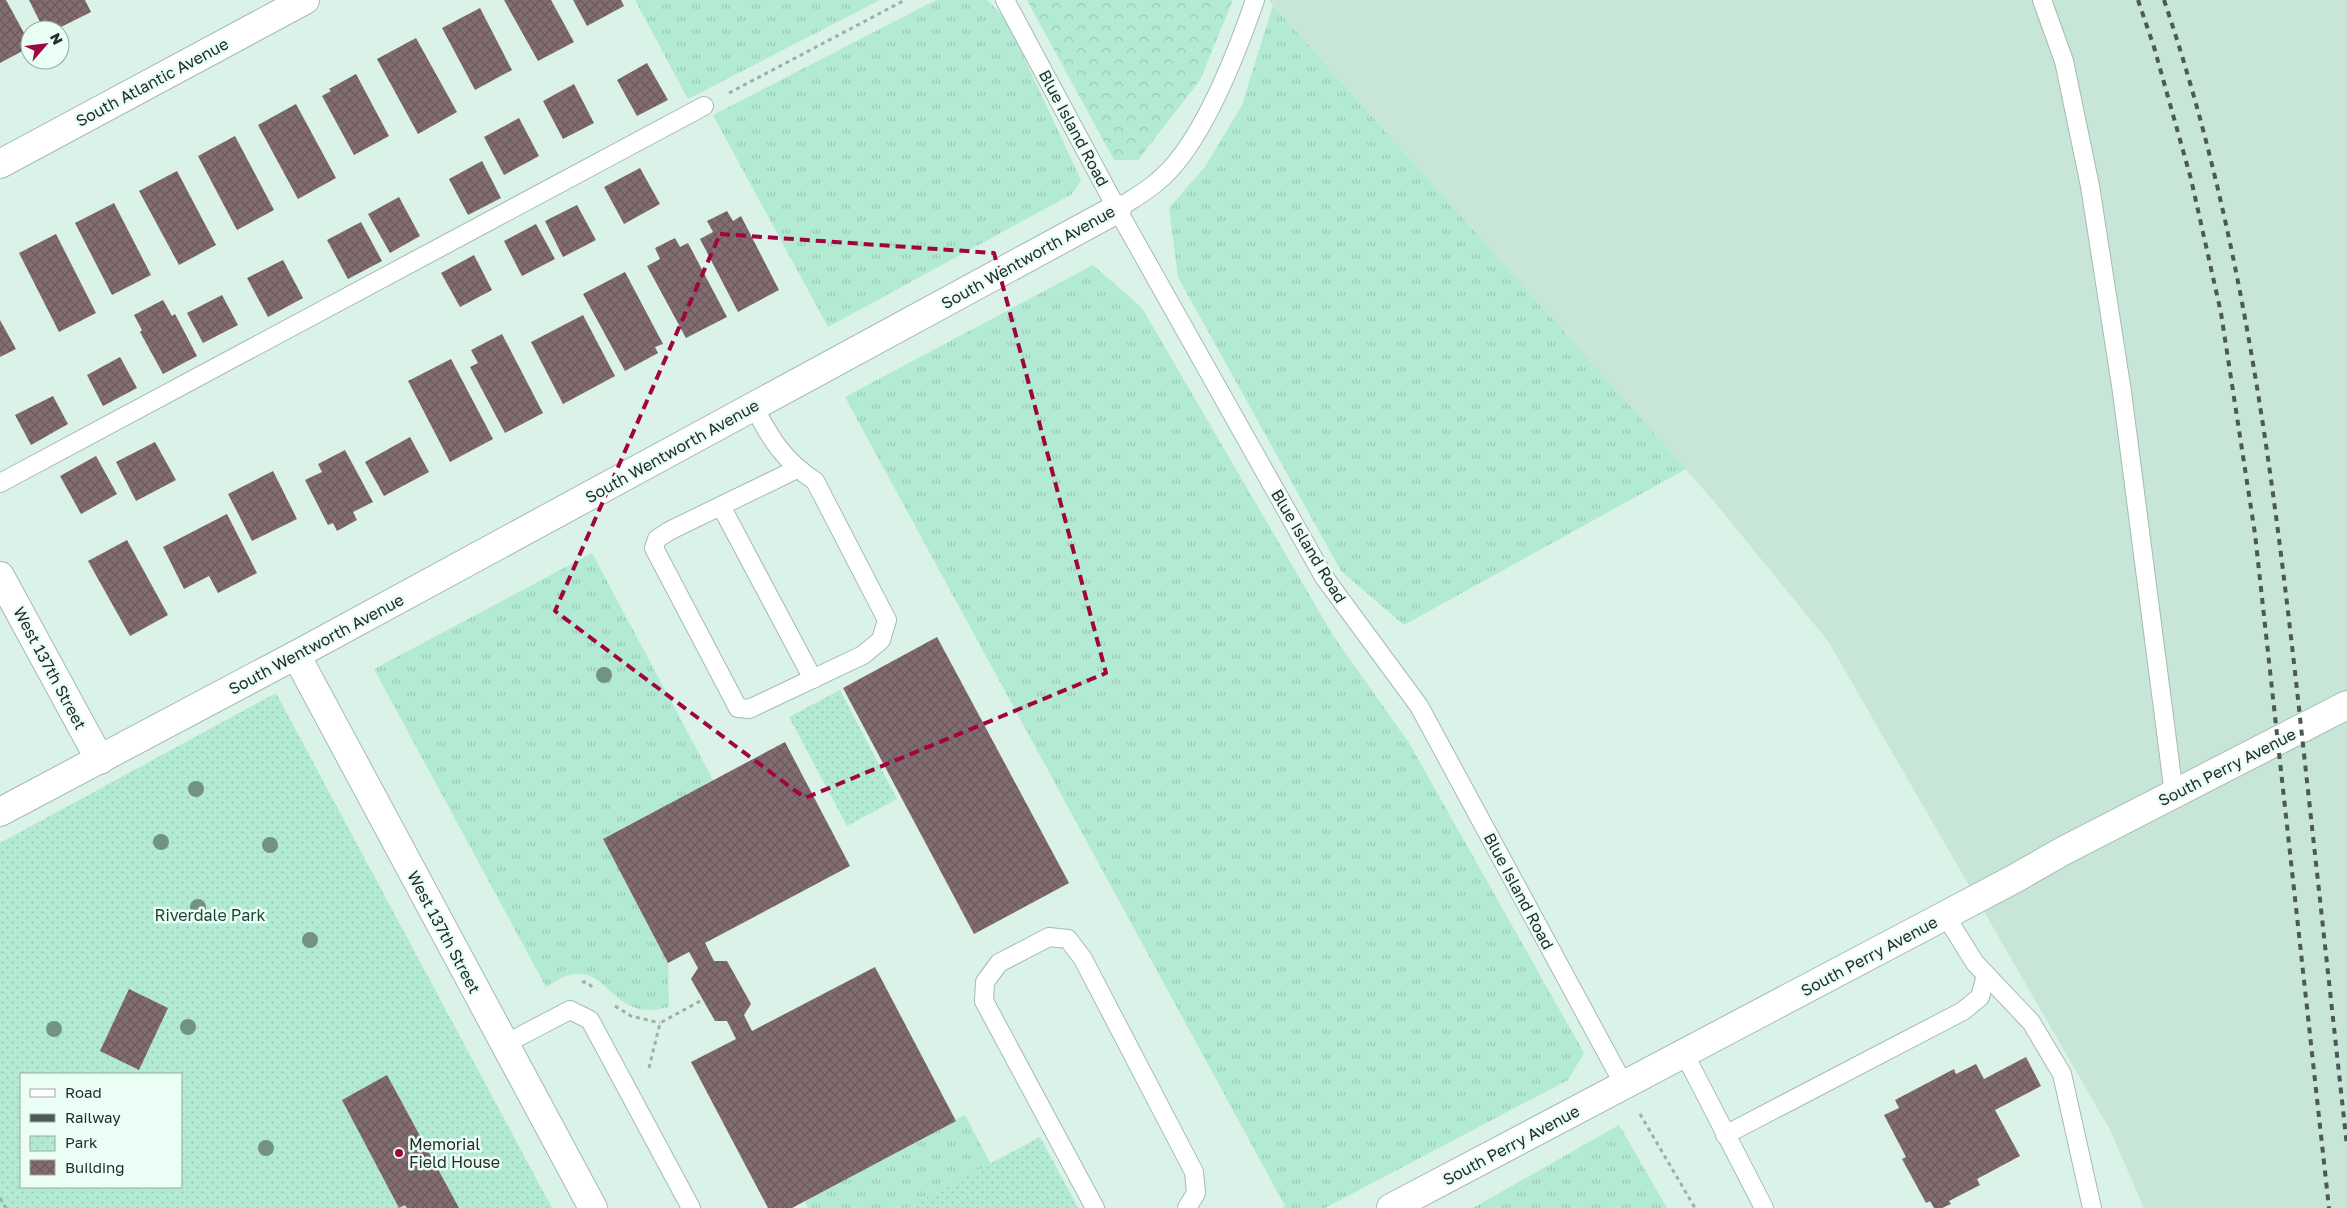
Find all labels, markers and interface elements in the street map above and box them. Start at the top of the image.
north arrow [20,20,70,70]
text: N [47,30,67,47]
street label: South Atlantic Avenue [72,33,232,131]
street label: Blue Island Road [1035,66,1113,190]
street label: South Wentworth Avenue [938,201,1118,313]
street label: South Wentworth Avenue [582,395,762,507]
street label: Blue Island Road [1267,485,1351,607]
street label: South Wentworth Avenue [225,589,407,699]
street label: West 137th Street [9,603,91,733]
street label: South Perry Avenue [2155,724,2299,810]
street label: Blue Island Road [1480,829,1558,953]
street label: West 137th Street [403,867,485,997]
park label: Riverdale Park [155,905,265,925]
street label: South Perry Avenue [1797,912,1941,1000]
legend [20,1073,182,1188]
text: Road [65,1083,102,1101]
street label: South Perry Avenue [1439,1101,1583,1189]
text: Railway [65,1108,121,1126]
text: Park [65,1133,98,1151]
place label: Memorial Field House [409,1134,500,1172]
marker: Memorial Field House [393,1147,405,1159]
text: Building [65,1158,125,1176]

